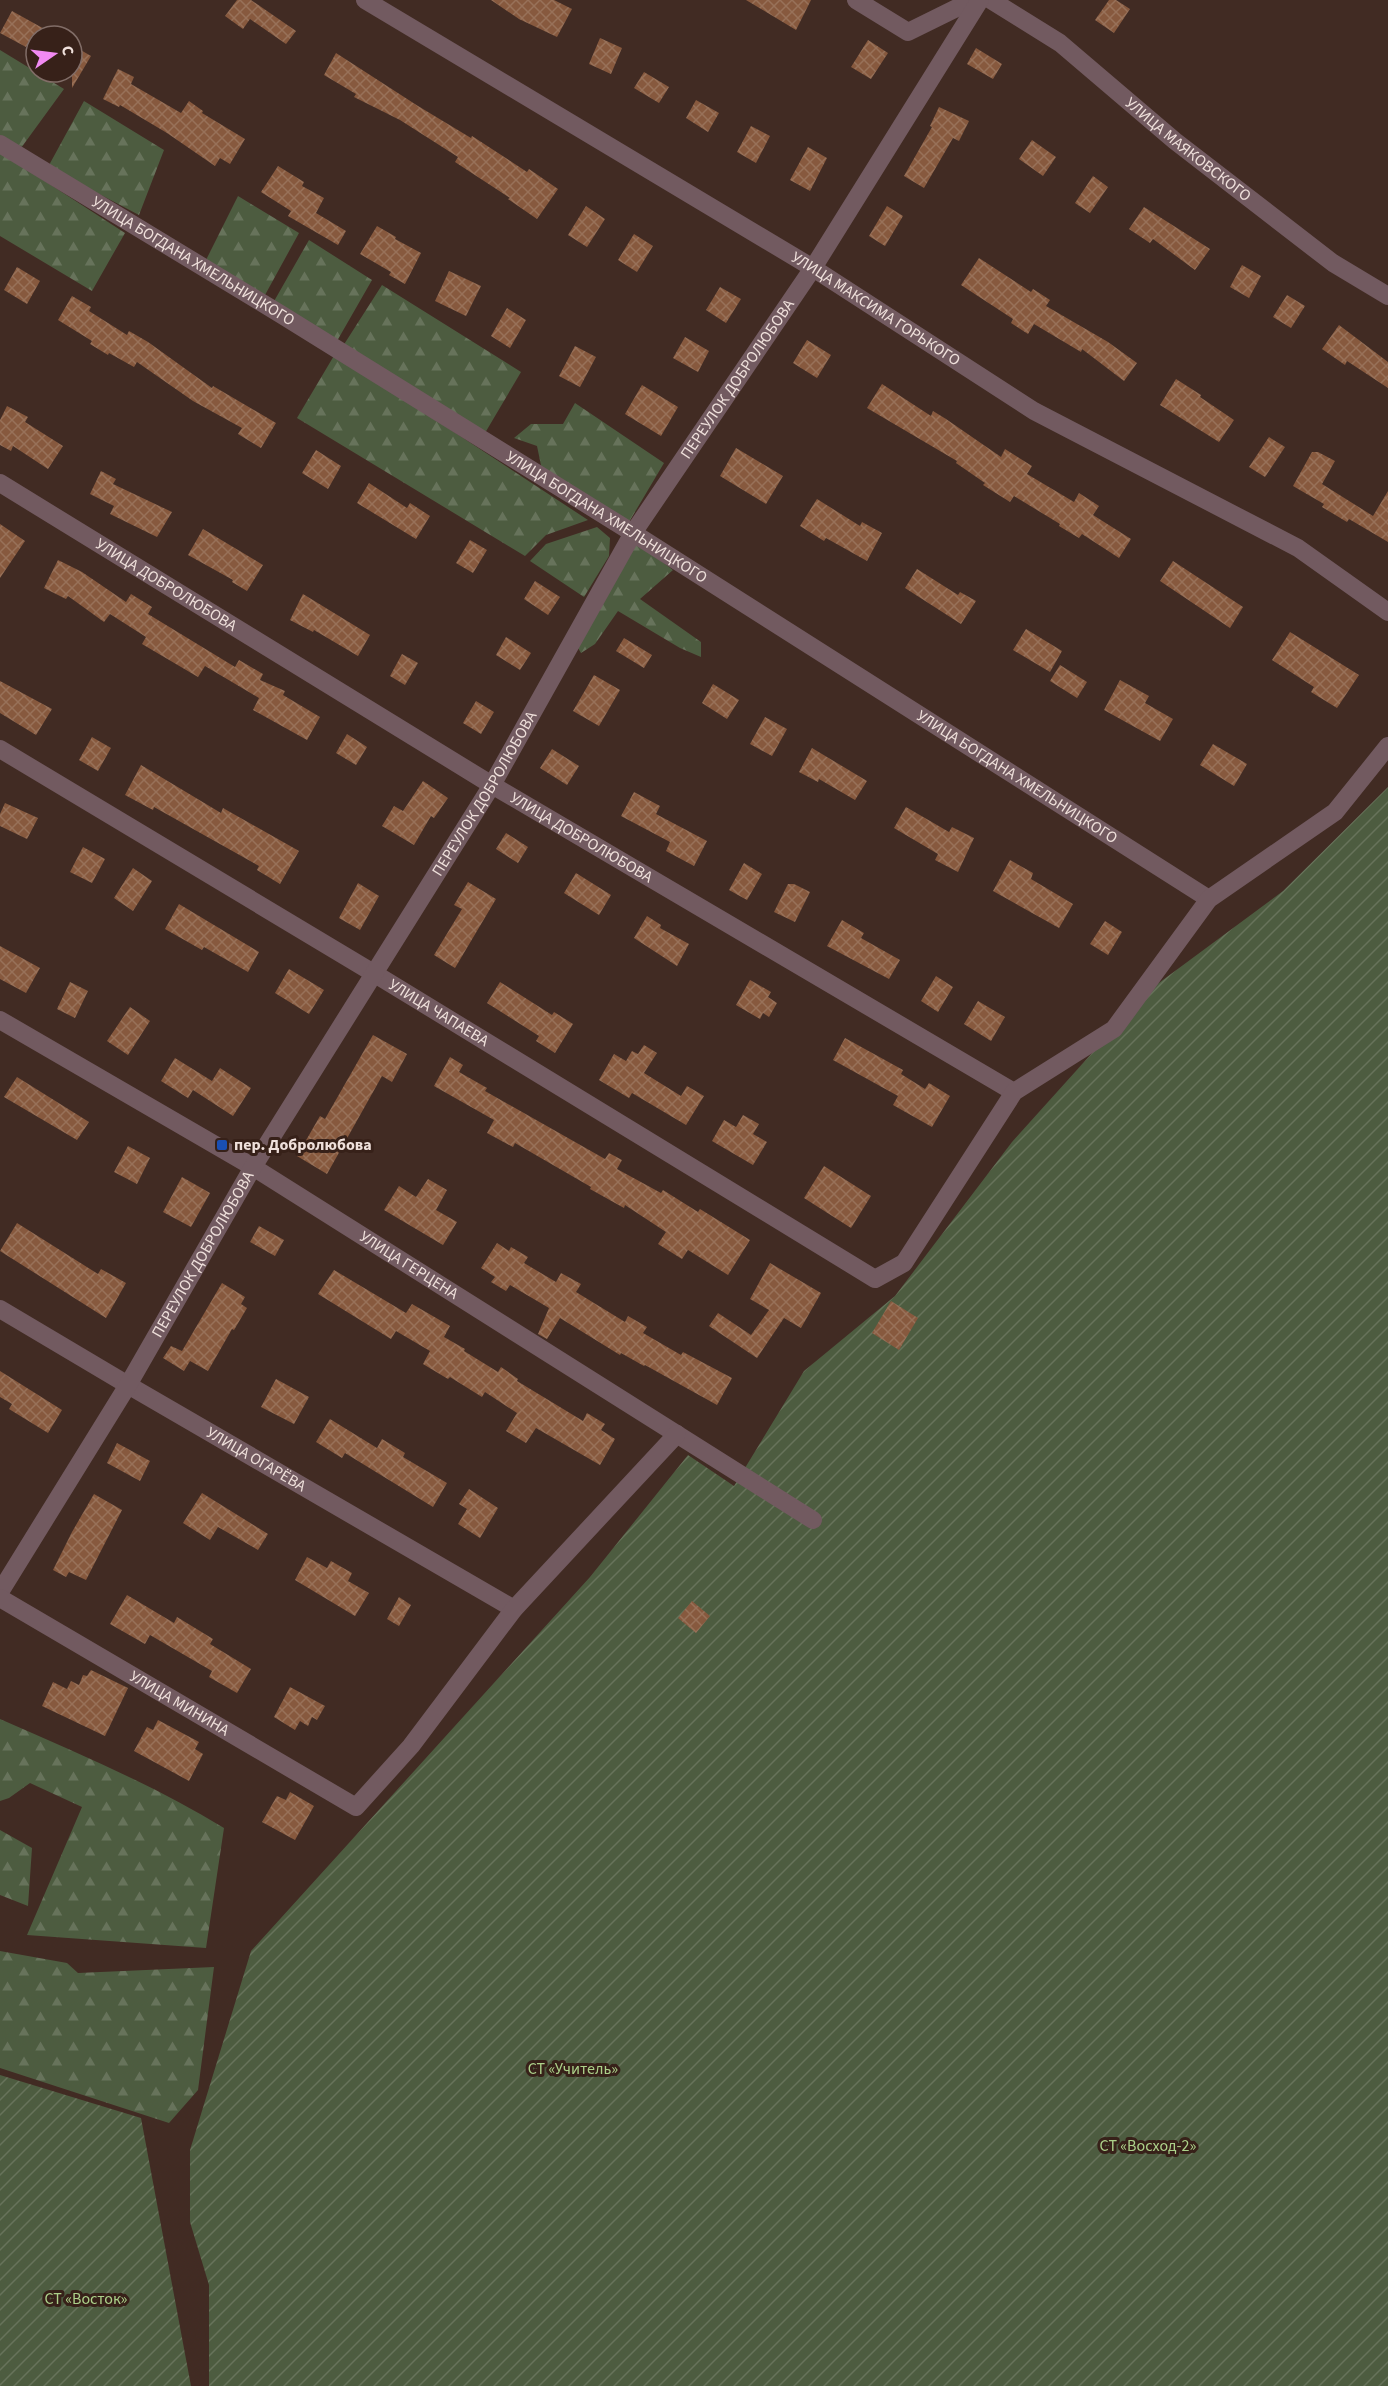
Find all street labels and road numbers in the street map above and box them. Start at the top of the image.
street label: УЛИЦА МАЯКОВСКОГО [1120,92,1256,207]
street label: УЛИЦА БОГДАНА ХМЕЛЬНИЦКОГО [87,191,299,331]
street label: УЛИЦА МАКСИМА ГОРЬКОГО [787,247,965,371]
street label: ПЕРЕУЛОК ДОБРОЛЮБОВА [675,295,800,463]
street label: УЛИЦА БОГДАНА ХМЕЛЬНИЦКОГО [501,446,712,588]
street label: УЛИЦА ДОБРОЛЮБОВА [91,533,241,637]
street label: УЛИЦА БОГДАНА ХМЕЛЬНИЦКОГО [912,705,1122,849]
street label: ПЕРЕУЛОК ДОБРОЛЮБОВА [427,707,542,880]
street label: УЛИЦА ДОБРОЛЮБОВА [506,787,657,888]
street label: УЛИЦА ЧАПАЕВА [384,974,493,1052]
street label: ПЕРЕУЛОК ДОБРОЛЮБОВА [146,1167,260,1342]
street label: УЛИЦА ГЕРЦЕНА [355,1226,463,1305]
street label: УЛИЦА ОГАРЁВА [202,1422,310,1497]
street label: УЛИЦА МИНИНА [125,1665,234,1741]

